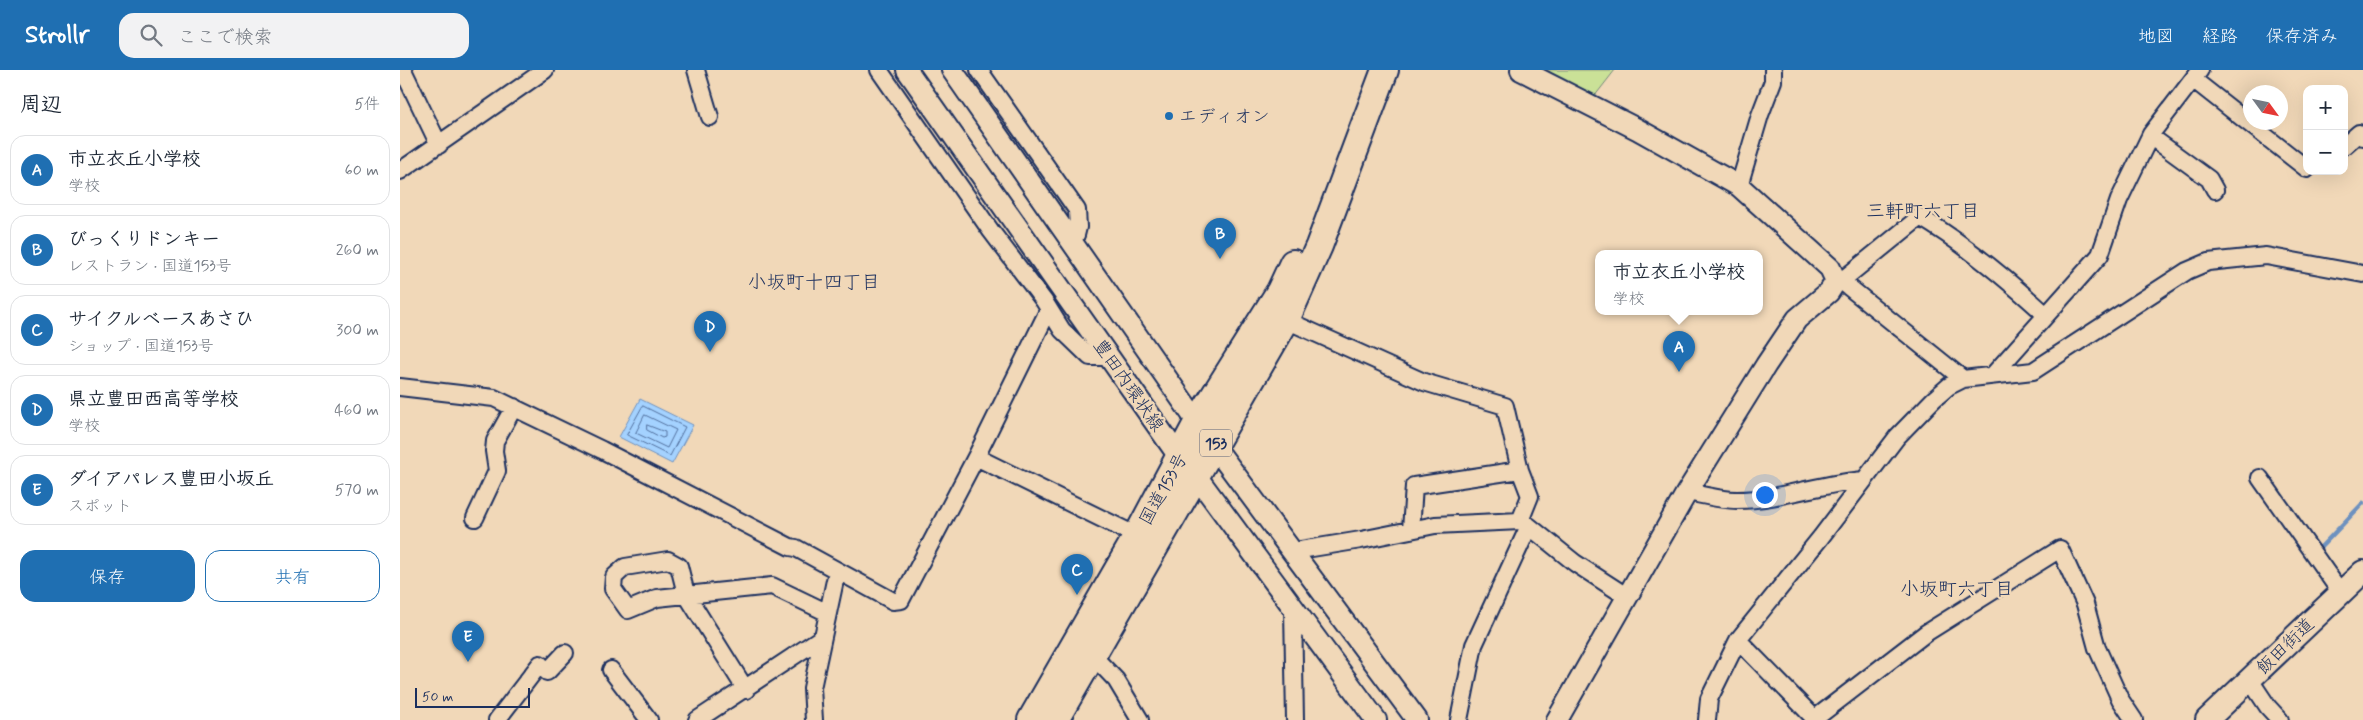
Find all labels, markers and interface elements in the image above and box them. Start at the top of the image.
search box [119,13,469,58]
text: Strollr [25,20,89,51]
icon: search [137,21,165,49]
text: ここで検索 [177,25,272,50]
text: 地図 [2138,25,2174,49]
text: 経路 [2202,25,2238,49]
text: 保存済み [2266,25,2338,49]
north arrow [2243,85,2288,130]
map controls [2303,85,2348,175]
button: + [2303,85,2348,130]
text: 周辺 [20,91,62,119]
text: 5件 [354,94,380,115]
place label: エディオン [1179,105,1270,129]
marker: エディオン [1163,110,1175,122]
button: − [2303,130,2348,175]
text: 市立衣丘小学校 [68,147,201,172]
text: A [32,160,42,181]
text: 60 m [345,160,379,181]
text: 学校 [68,176,100,197]
district label: 三軒町六丁目 [1866,199,1980,224]
pin: B [1204,218,1236,259]
text: びっくりドンキー [68,227,220,252]
text: B [32,240,42,261]
text: 260 m [336,240,379,261]
popup [1595,250,1763,315]
text: レストラン · 国道153号 [68,256,232,277]
text: 市立衣丘小学校 [1612,260,1746,285]
district label: 小坂町十四丁目 [747,270,881,295]
text: 学校 [1612,289,1645,310]
text: サイクルベースあさひ [68,307,254,332]
pin: D [694,311,726,352]
text: C [31,320,43,341]
text: 300 m [336,320,379,341]
pin: A [1663,331,1695,372]
street label: 豊田内環状線 [1087,334,1169,437]
text: ショップ · 国道153号 [68,336,214,357]
text: 県立豊田西高等学校 [68,387,239,412]
text: D [31,400,43,421]
text: 460 m [334,400,379,421]
text: 学校 [68,416,100,437]
road number: 153 [1200,429,1232,456]
street label: 国道153号 [1134,449,1194,530]
text: ダイアパレス豊田小坂丘 [68,467,274,492]
text: E [32,480,42,501]
text: 570 m [335,480,379,501]
your location [1752,482,1778,508]
text: スポット [68,496,132,517]
button: 保存 [20,550,195,602]
button: 共有 [205,550,380,602]
pin: C [1061,554,1093,595]
district label: 小坂町六丁目 [1900,577,2014,602]
street label: 飯田街道 [2251,613,2320,680]
pin: E [452,621,484,662]
scale bar [415,685,530,708]
text: 50 m [422,688,453,706]

